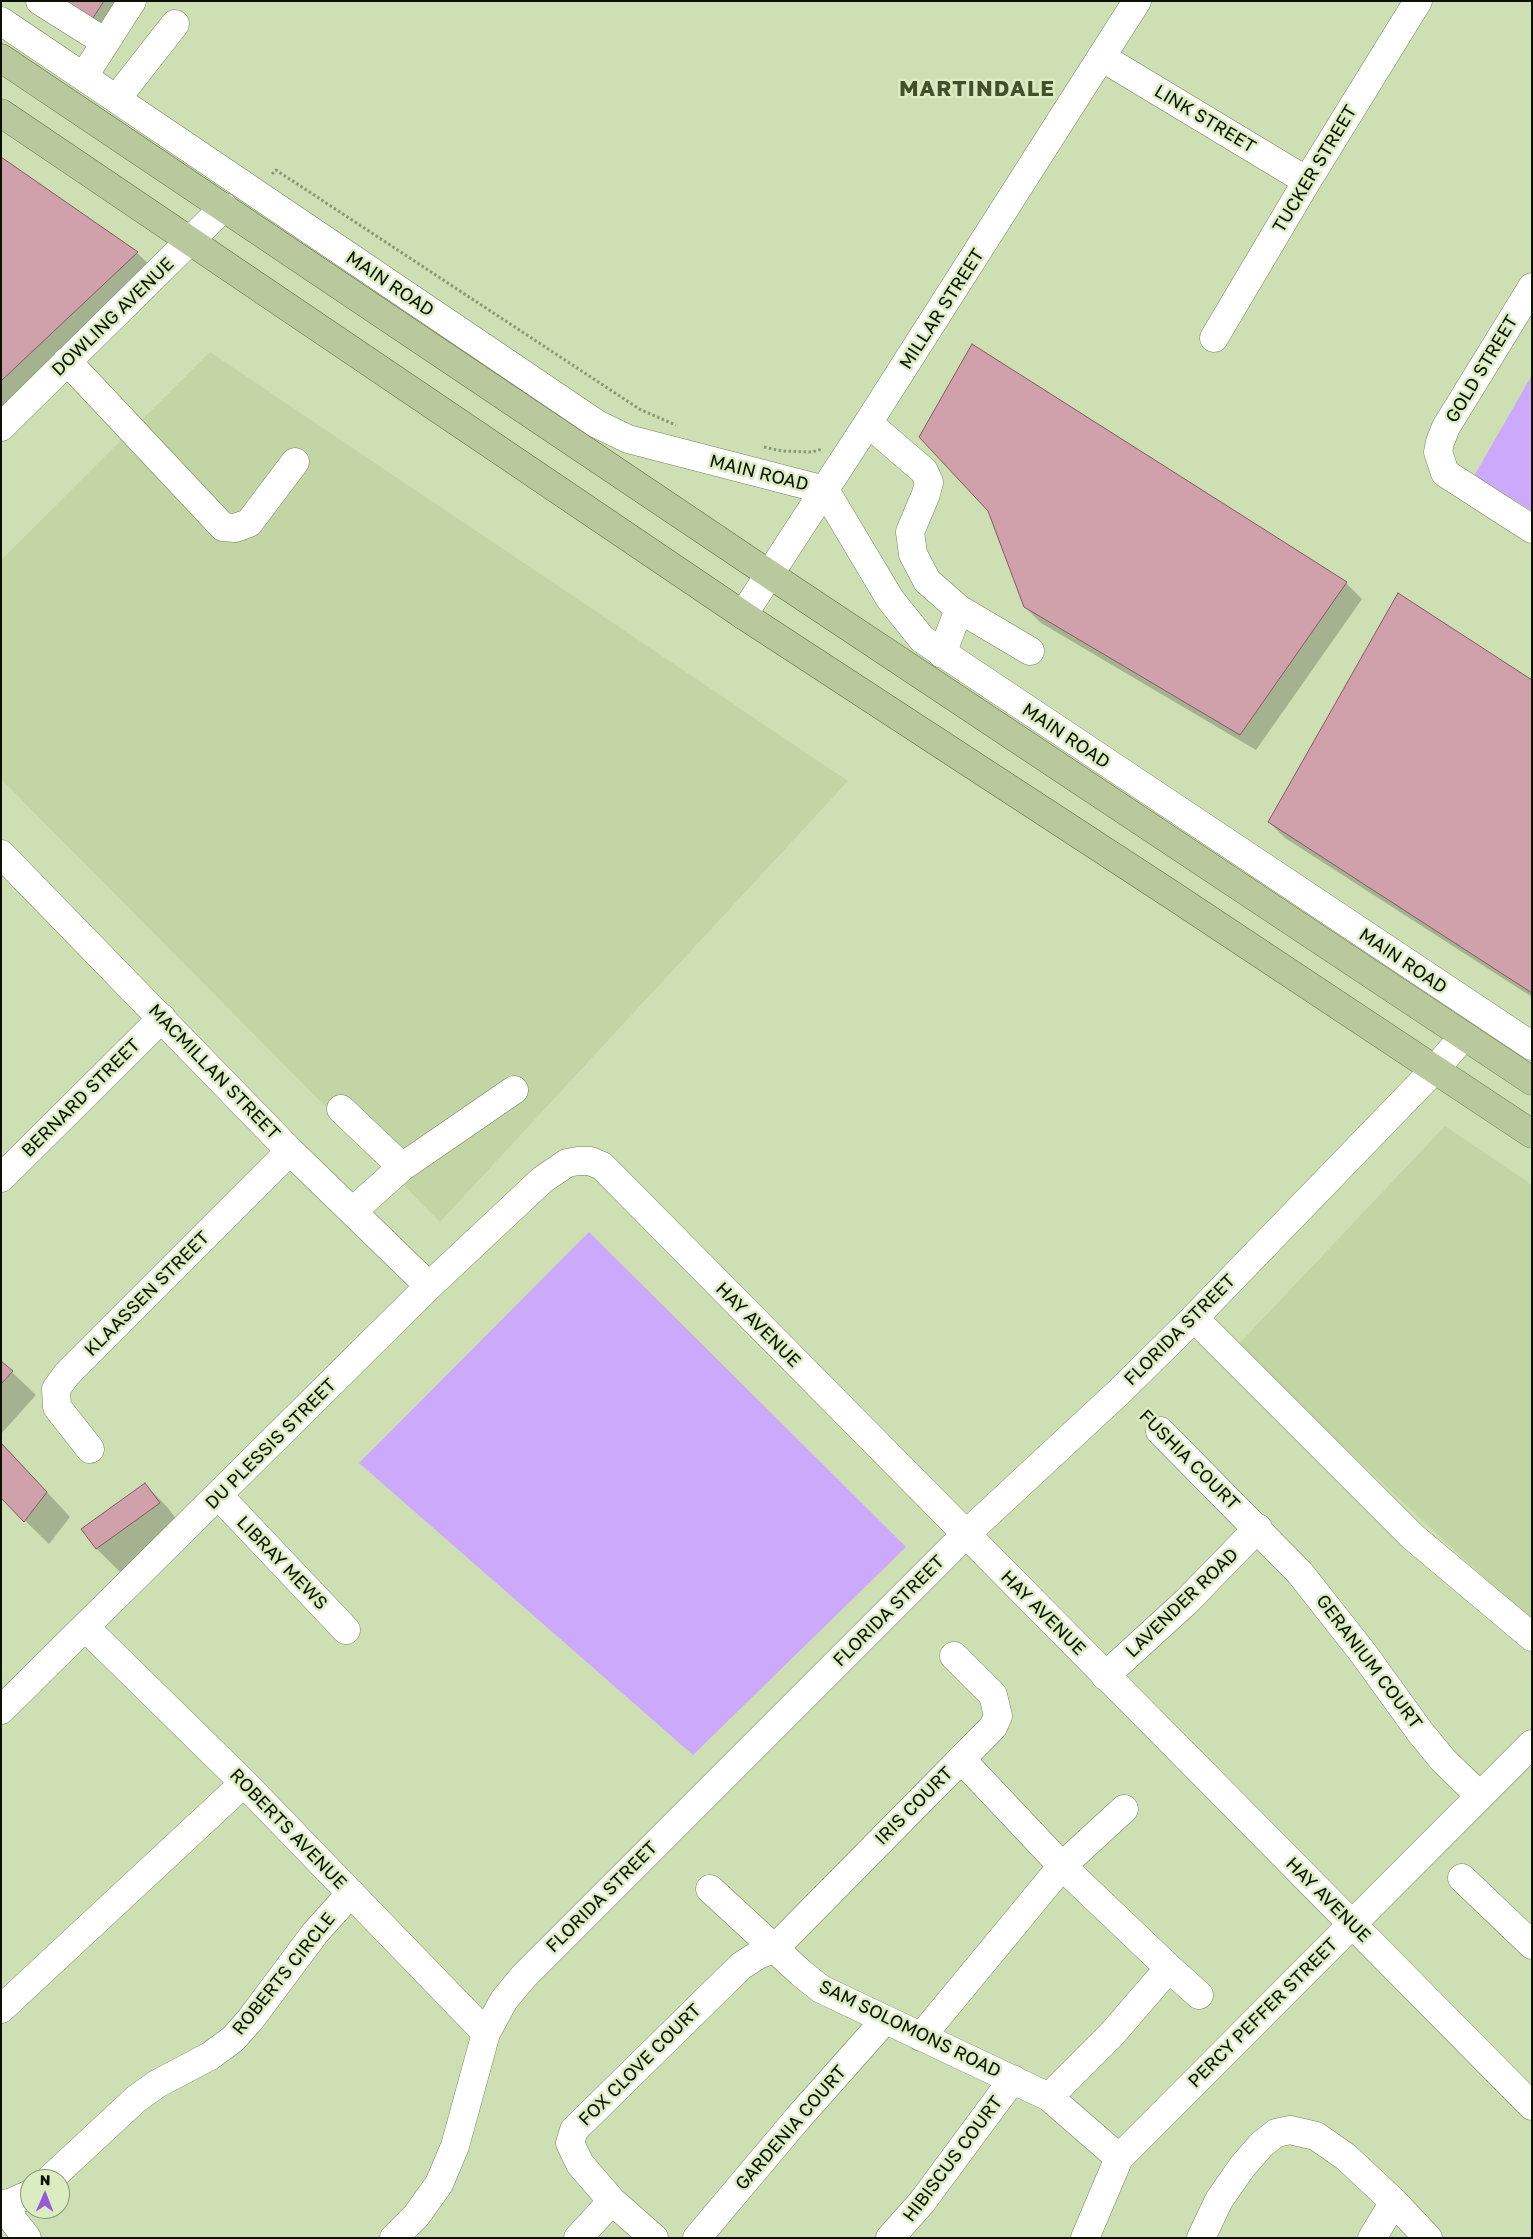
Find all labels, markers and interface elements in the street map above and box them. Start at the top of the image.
district label: MARTINDALE [898,76,1056,102]
street label: LINK STREET [1150,80,1260,158]
street label: TUCKER STREET [1268,101,1362,237]
street label: MILLAR STREET [895,245,989,373]
street label: MAIN ROAD [342,247,438,321]
street label: DOWLING AVENUE [48,253,178,381]
street label: GOLD STREET [1441,311,1523,427]
street label: MAIN ROAD [707,450,811,496]
street label: MAIN ROAD [1018,699,1114,773]
street label: MAIN ROAD [1355,924,1451,998]
street label: MACMILLAN STREET [144,1000,284,1144]
street label: BERNARD STREET [17,1034,145,1162]
street label: KLAASSEN STREET [80,1227,214,1361]
street label: FLORIDA STREET [1120,1270,1240,1390]
street label: HAY AVENUE [711,1278,805,1372]
street label: DU PLESSIS STREET [201,1374,341,1514]
street label: FUSHIA COURT [1134,1405,1244,1515]
street label: LIBRAY MEWS [232,1512,332,1614]
street label: LAVENDER ROAD [1121,1544,1243,1662]
street label: FLORIDA STREET [829,1551,949,1671]
street label: HAY AVENUE [996,1566,1090,1660]
street label: GERANIUM COURT [1312,1591,1426,1733]
street label: IRIS COURT [870,1762,958,1850]
street label: ROBERTS AVENUE [225,1764,351,1894]
street label: FLORIDA STREET [542,1837,662,1957]
street label: HAY AVENUE [1281,1853,1375,1947]
street label: ROBERTS CIRCLE [228,1908,340,2040]
street label: PERCY PEFFER STREET [1184,1934,1342,2092]
street label: SAM SOLOMONS ROAD [816,1976,1004,2082]
street label: FOX CLOVE COURT [574,1999,706,2131]
street label: GARDENIA COURT [731,2061,851,2195]
street label: HIBISCUS COURT [899,2092,1007,2226]
north arrow [20,2169,70,2219]
text: N [40,2171,51,2188]

